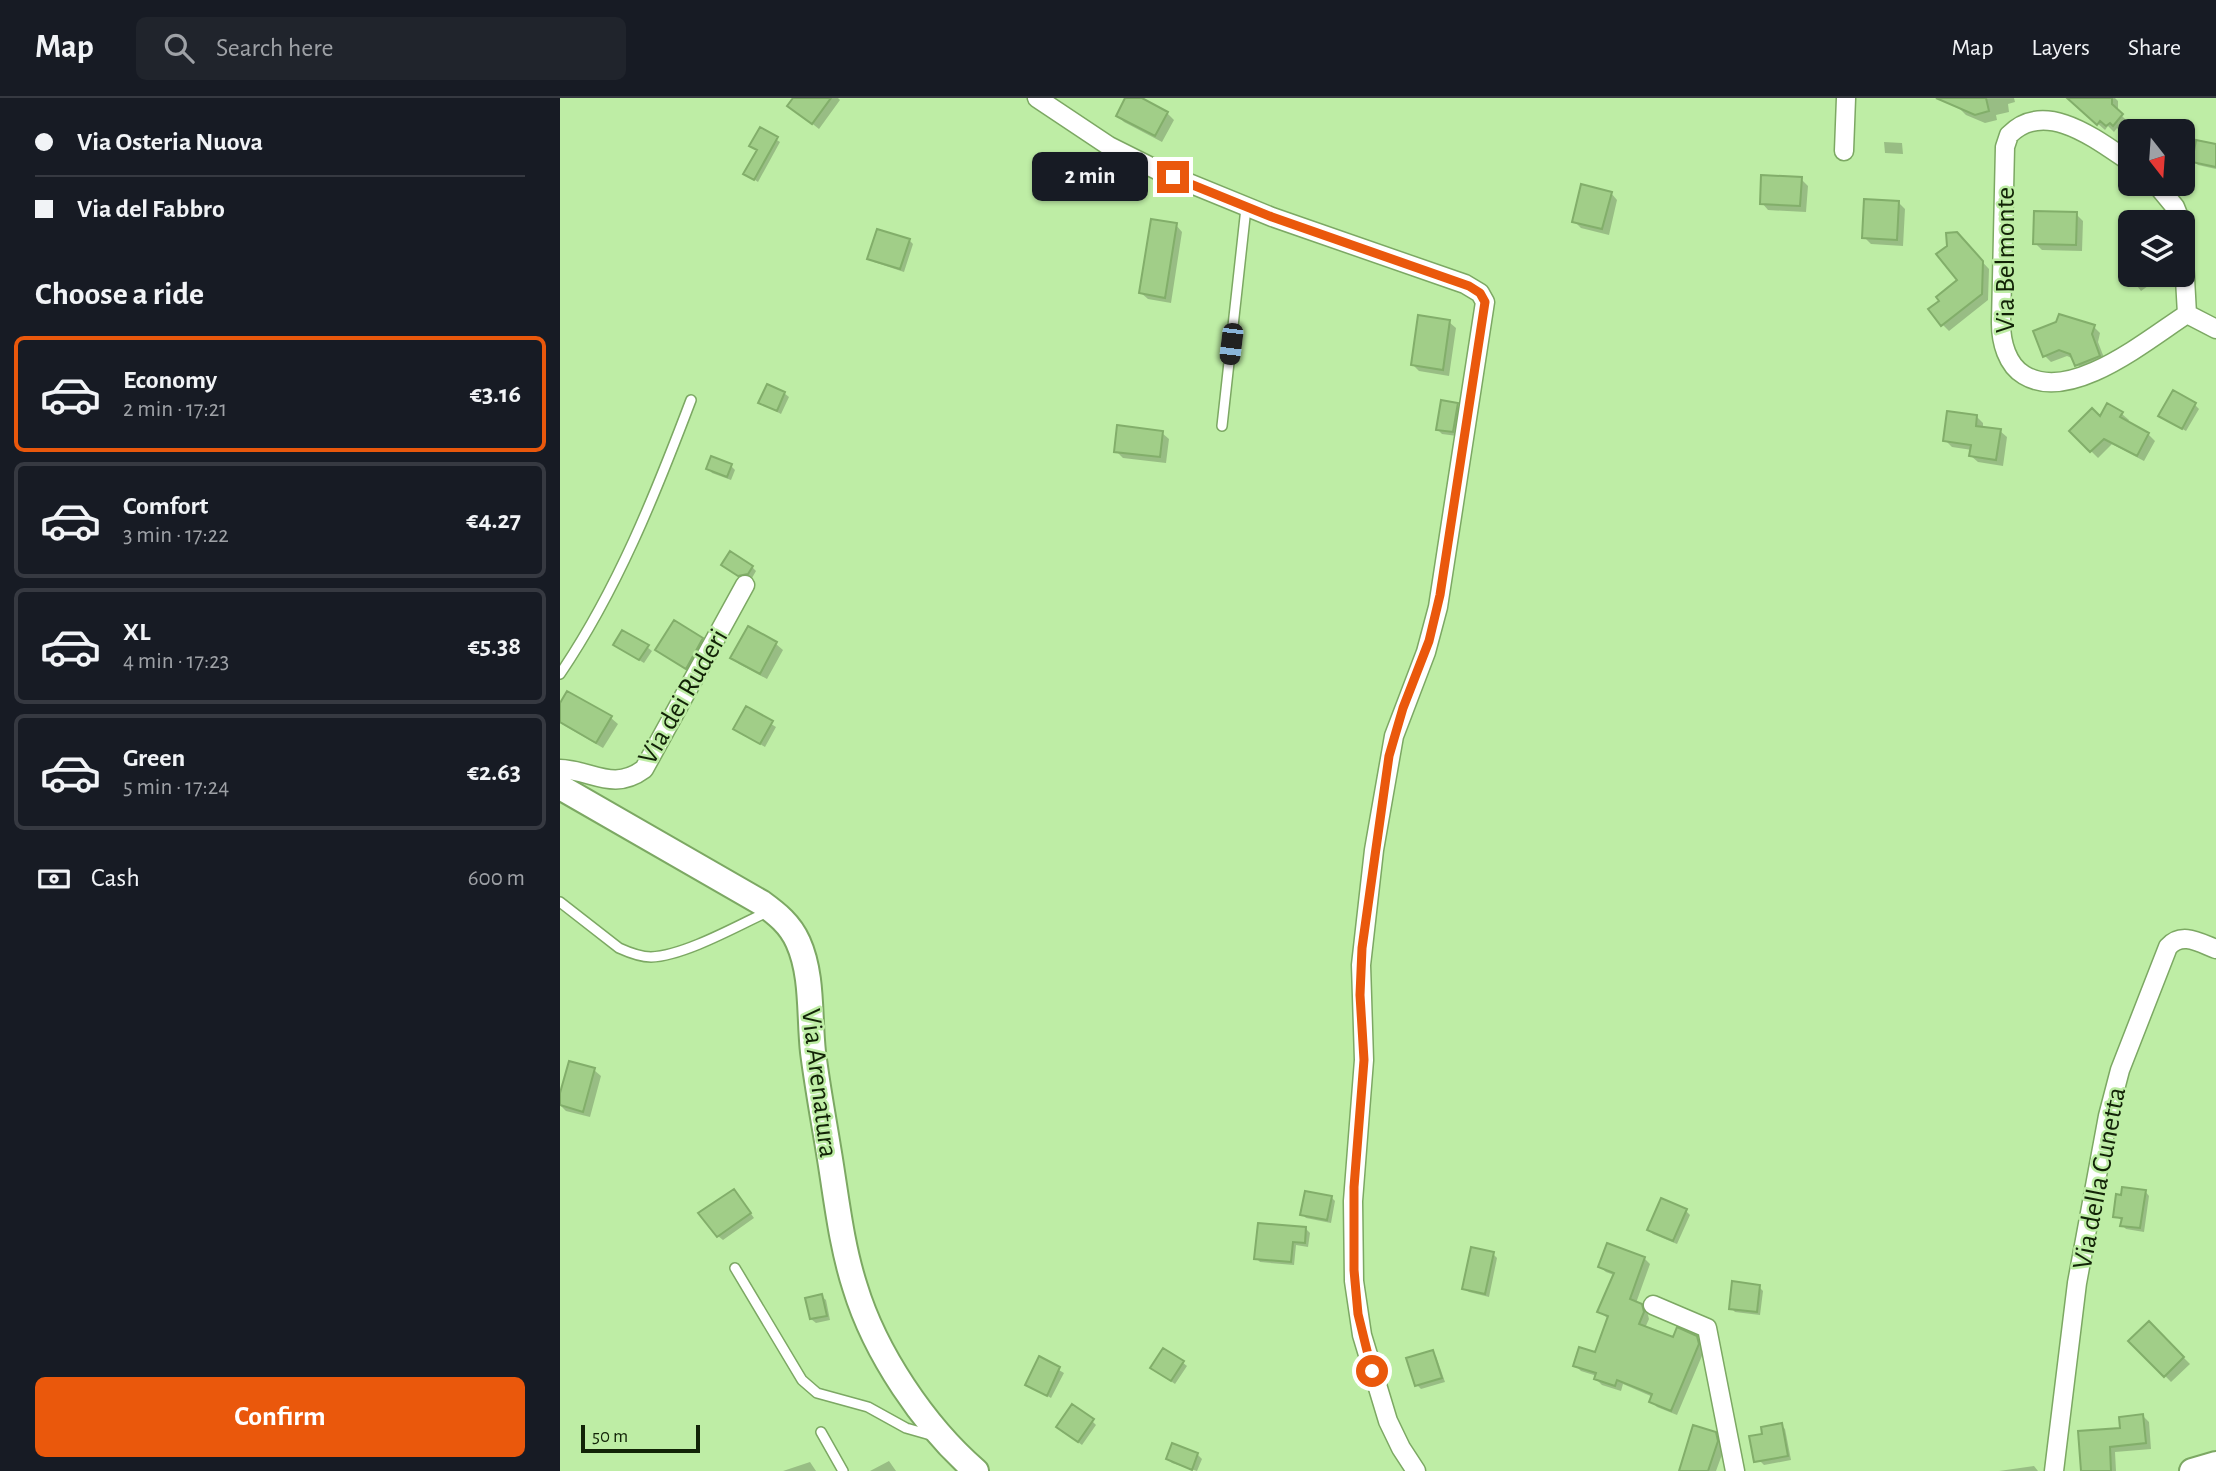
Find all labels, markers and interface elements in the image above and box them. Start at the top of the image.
search box [136,17,626,80]
icon: search [160,29,198,67]
text: Map [35,31,94,64]
text: Search here [216,35,334,61]
text: Map [1951,36,1993,60]
text: Layers [2031,36,2090,60]
text: Share [2128,36,2181,60]
north arrow [2118,119,2194,196]
map controls [2118,119,2195,287]
text: Via Osteria Nuova [77,129,263,155]
callout: 2 min [1033,153,1148,202]
route end [1157,161,1189,193]
text: 2 min [1064,165,1116,188]
street label: Via Belmonte [1992,187,2020,333]
text: Via del Fabbro [77,196,225,222]
button: layers [2118,210,2195,287]
text: Choose a ride [35,278,204,310]
car [1219,322,1244,366]
icon: car [39,363,102,426]
text: Economy [123,367,217,393]
text: €3.16 [470,381,521,407]
text: 2 min · 17:21 [123,398,227,421]
icon: car [39,489,102,552]
text: Comfort [123,493,208,519]
text: €4.27 [466,507,521,533]
text: 3 min · 17:22 [123,524,229,547]
icon: car [39,615,102,678]
text: XL [123,619,150,645]
street label: Via dei Ruderi [634,624,734,770]
text: €5.38 [468,633,521,659]
text: 4 min · 17:23 [123,650,229,673]
icon: car [39,741,102,804]
text: Green [123,745,185,771]
text: €2.63 [467,759,521,785]
text: 5 min · 17:24 [123,776,229,799]
icon: cash [35,860,73,898]
text: Cash [91,865,140,891]
text: 600 m [468,867,525,890]
street label: Via Arenatura [796,1007,842,1159]
street label: Via della Cunetta [2069,1085,2131,1272]
route start [1356,1355,1388,1387]
button: Confirm [35,1377,525,1457]
scale bar [581,1422,700,1454]
text: 50 m [592,1427,628,1446]

